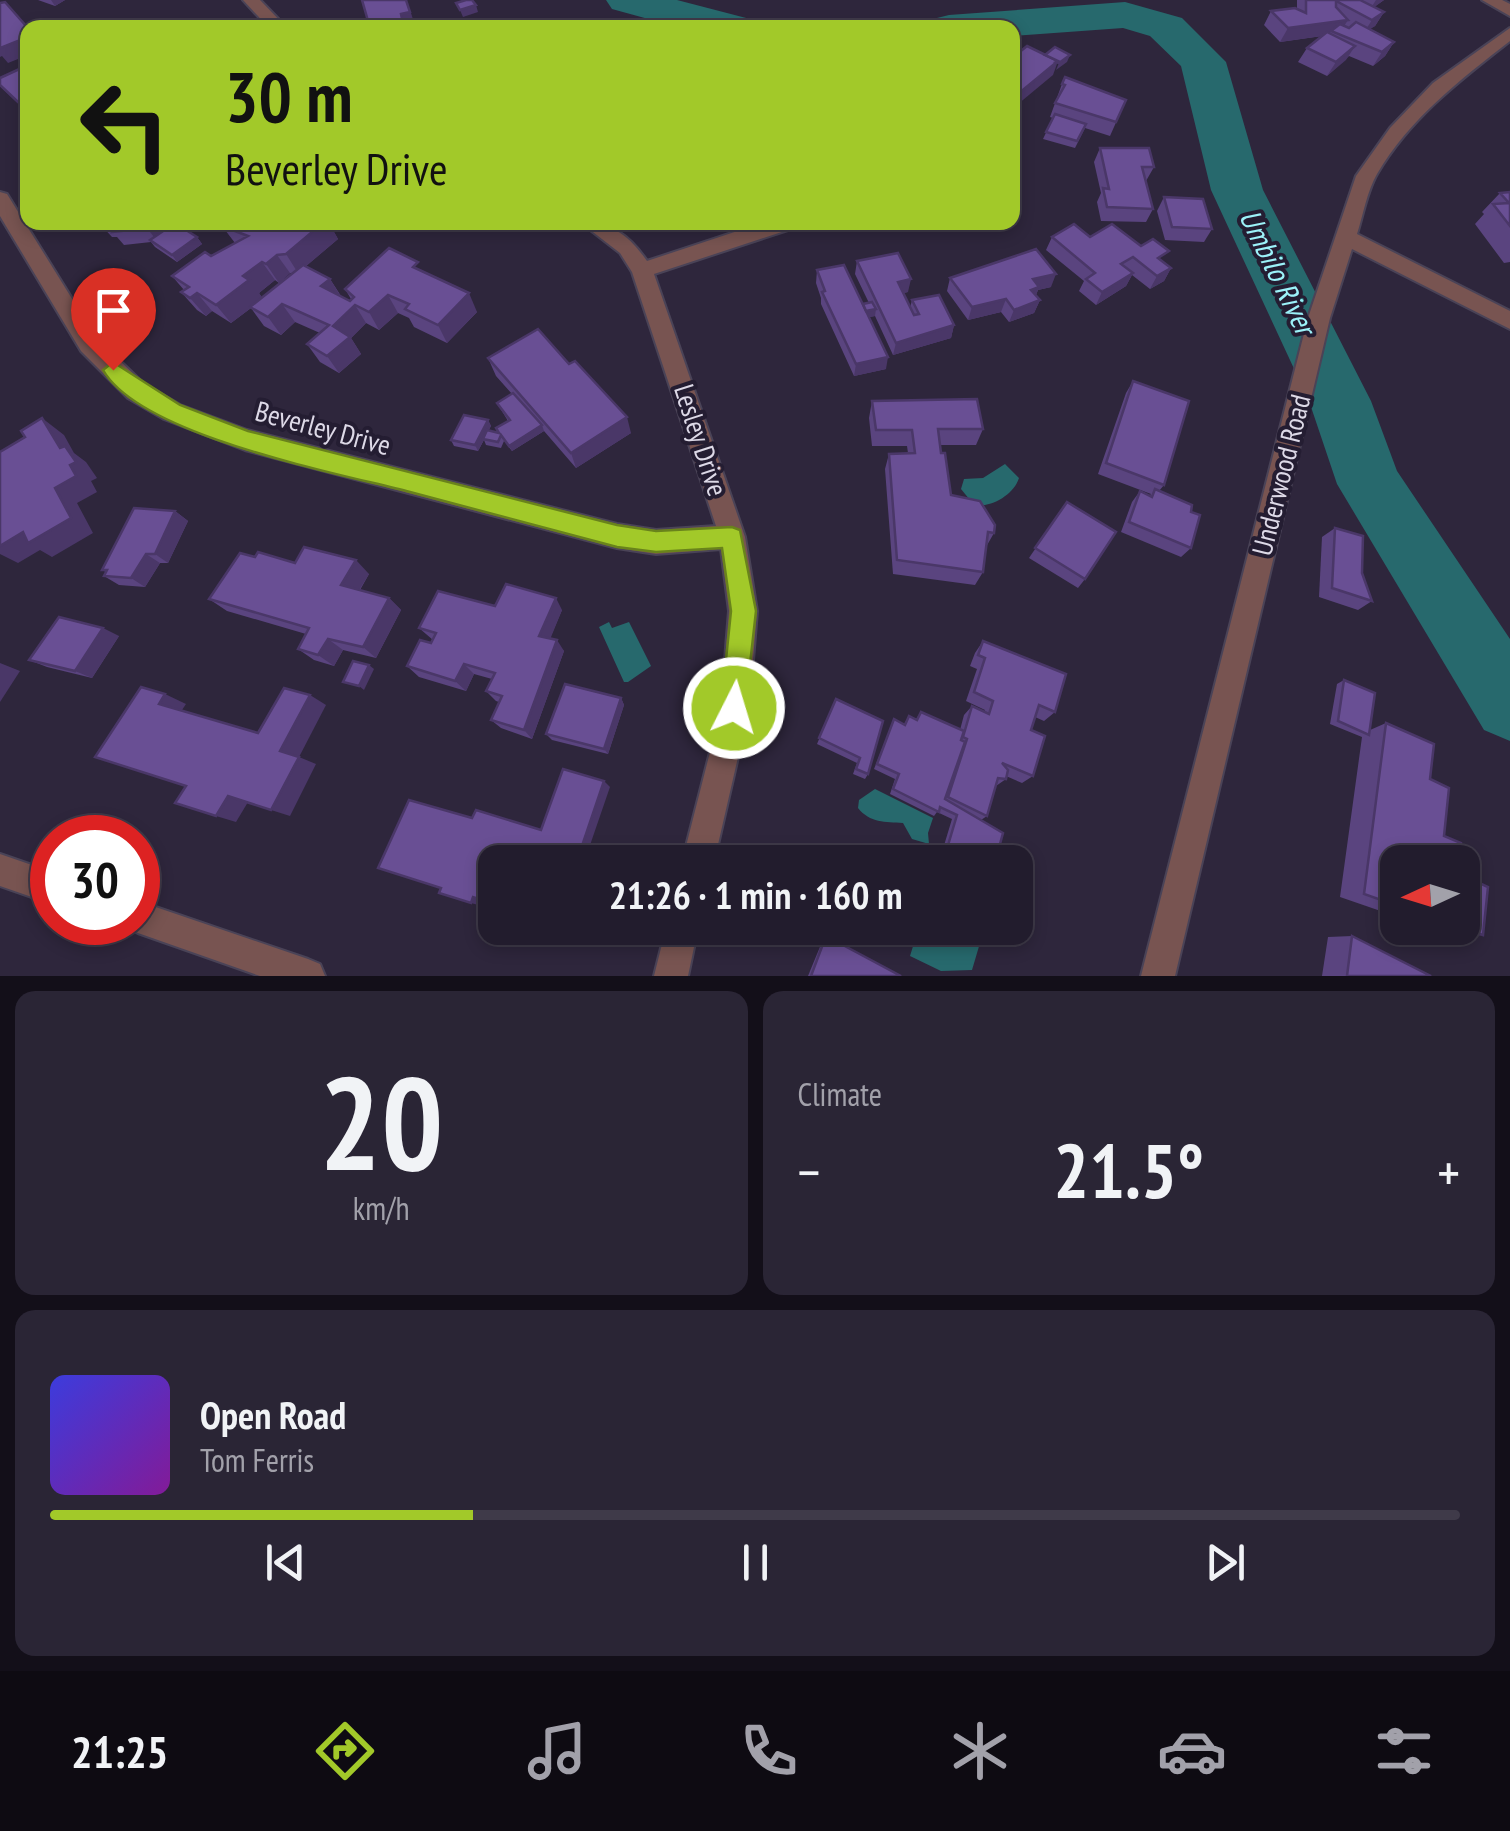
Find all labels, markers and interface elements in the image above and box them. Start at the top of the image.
text: 30 m [225,51,353,141]
icon: left [60,60,190,190]
text: Beverley Drive [225,139,448,197]
water label: Umbilo River [1231,202,1327,344]
pin [71,268,156,371]
icon: arrive [86,283,141,338]
street label: Lesley Drive [666,379,737,501]
street label: Underwood Road [1243,391,1318,559]
street label: Beverley Drive [251,392,395,463]
position arrow [682,656,786,760]
speed limit sign: 30 [30,815,160,945]
north arrow [1380,845,1480,945]
map controls [1380,845,1480,945]
text: 21:26 · 1 min · 160 m [609,870,902,919]
text: 20 [319,1038,443,1206]
text: Climate [798,1073,882,1115]
text: 21.5° [1053,1122,1204,1219]
text: − [798,1136,820,1207]
text: + [1437,1136,1460,1207]
text: km/h [353,1187,410,1229]
text: Open Road [200,1390,346,1439]
text: Tom Ferris [200,1439,314,1481]
icon: previous [258,1535,313,1590]
icon: pause [728,1535,783,1590]
icon: next [1198,1535,1253,1590]
icon: directions [310,1716,380,1786]
icon: music [522,1716,592,1786]
icon: phone [734,1716,804,1786]
icon: climate [945,1716,1015,1786]
icon: car [1157,1716,1227,1786]
icon: filters [1369,1716,1439,1786]
text: 21:25 [71,1722,168,1780]

